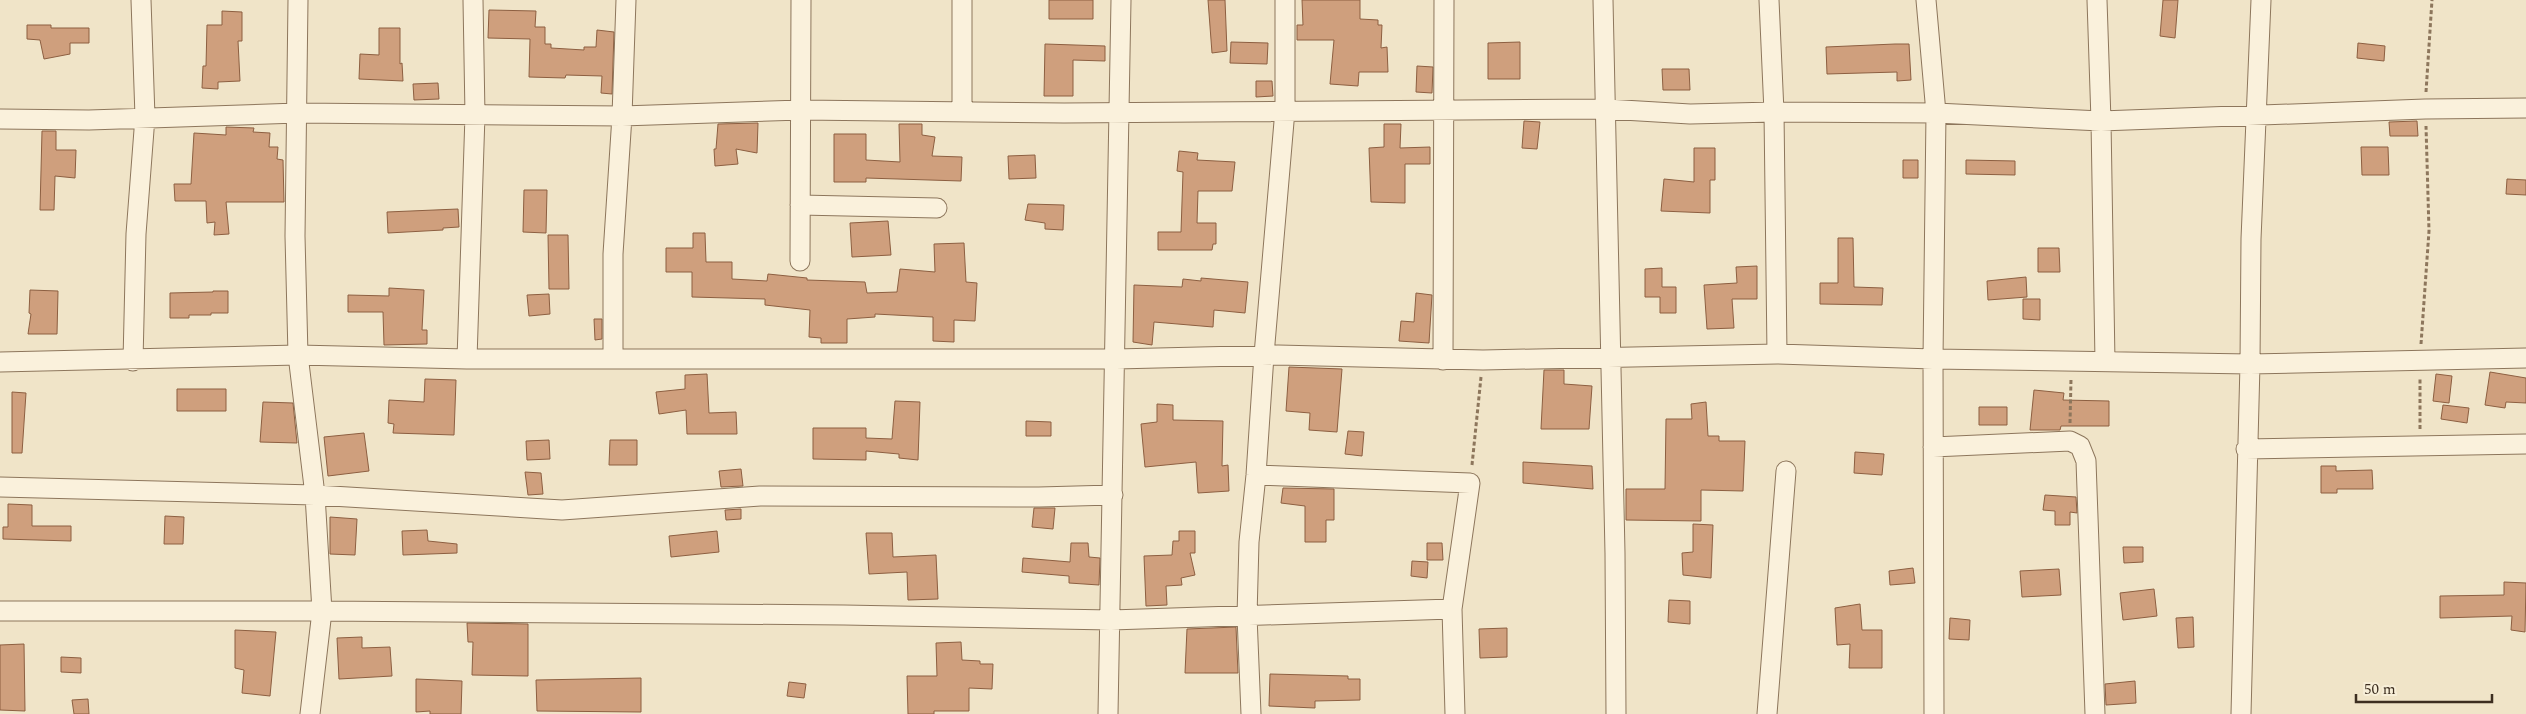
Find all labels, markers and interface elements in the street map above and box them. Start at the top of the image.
scale bar [2356,672,2492,704]
text: 50 m [2364,678,2396,701]

